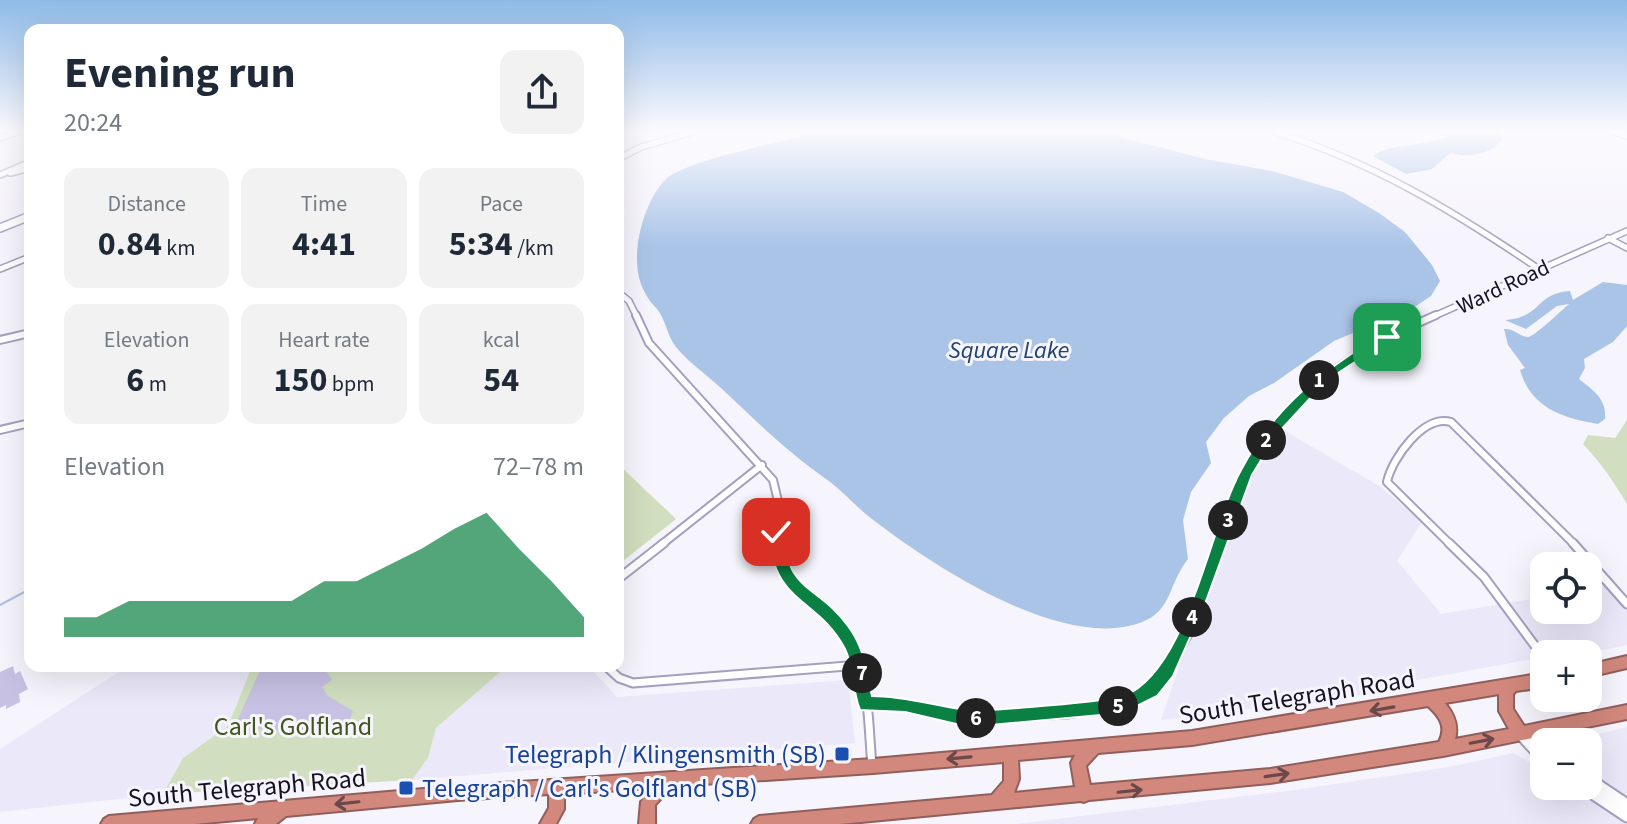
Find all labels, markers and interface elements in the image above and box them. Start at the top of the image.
text: Evening run [64,42,296,105]
button: share [500,50,584,134]
text: 20:24 [64,104,122,141]
text: Distance [108,188,186,220]
text: Time [301,188,347,220]
text: Pace [480,188,523,220]
text: 0.84 [98,220,162,269]
text: 4:41 [292,220,356,269]
text: 5:34 [449,220,513,269]
text: km [162,232,195,264]
text: /km [513,232,554,264]
street label: Ward Road [1451,252,1555,322]
pin [1353,303,1421,371]
icon: arrive [1365,315,1409,359]
text: Elevation [104,324,190,356]
text: Heart rate [278,324,370,356]
text: kcal [483,324,520,356]
water label: Square Lake [949,333,1069,368]
text: 6 [126,356,144,405]
text: 150 [274,356,327,405]
text: 54 [483,356,519,405]
pin: 1 [1299,360,1339,400]
text: 1 [1313,364,1325,396]
text: m [144,368,167,400]
text: bpm [327,368,374,400]
pin: 2 [1246,420,1286,460]
text: 2 [1260,424,1272,456]
text: Elevation [64,448,165,485]
text: 72–78 m [493,448,584,485]
pin [742,498,810,566]
pin: 3 [1208,500,1248,540]
text: 3 [1222,504,1234,536]
icon: check [754,510,798,554]
map controls [1530,552,1602,800]
button: locate [1530,552,1602,624]
pin: 4 [1172,597,1212,637]
text: 4 [1186,601,1198,633]
button: + [1530,640,1602,712]
pin: 7 [842,653,882,693]
text: 7 [856,657,868,689]
street label: South Telegraph Road [1176,660,1418,734]
pin: 5 [1098,686,1138,726]
text: 5 [1112,690,1124,722]
pin: 6 [956,698,996,738]
text: 6 [970,702,982,734]
one-way arrow [1370,702,1395,717]
park label: Carl's Golfland [214,708,372,745]
button: − [1530,728,1602,800]
one-way arrow [1469,733,1494,748]
place label: Telegraph / Klingensmith (SB) [505,736,826,773]
marker: Telegraph / Klingensmith (SB) [833,745,851,763]
one-way arrow [946,751,973,766]
street label: South Telegraph Road [126,759,368,817]
one-way arrow [1264,767,1290,782]
place label: Telegraph / Carl's Golfland (SB) [422,770,758,807]
marker: Telegraph / Carl's Golfland (SB) [397,779,415,797]
one-way arrow [1116,783,1143,798]
one-way arrow [334,796,361,811]

